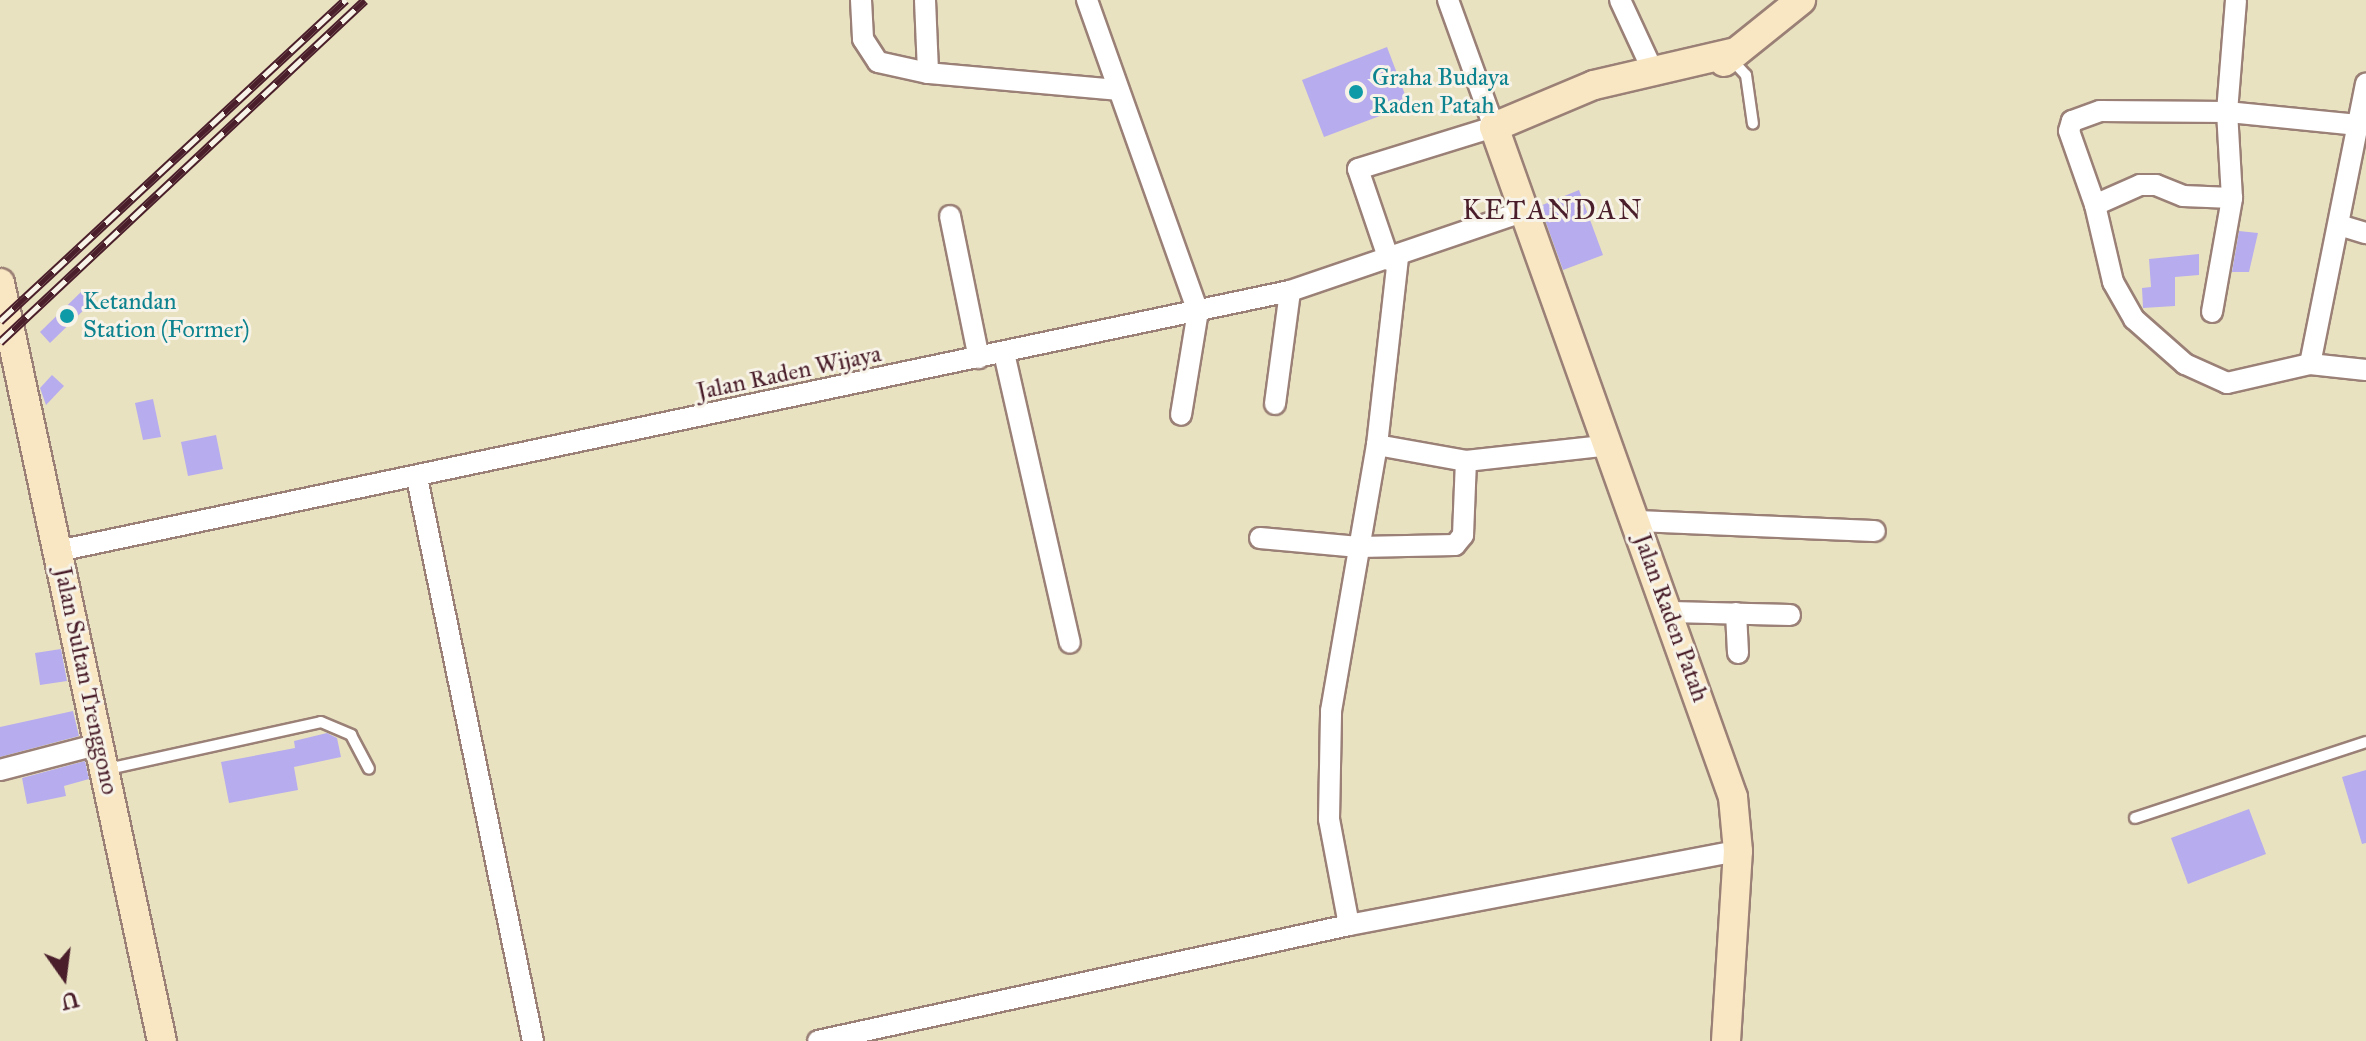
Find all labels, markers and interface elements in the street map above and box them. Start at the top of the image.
place label: Graha Budaya Raden Patah [1372,64,1509,120]
marker: Graha Budaya Raden Patah [1347,83,1365,101]
district label: KETANDAN [1462,193,1644,227]
place label: Ketandan Station (Former) [83,288,250,344]
marker: Ketandan Station (Former) [58,307,76,325]
street label: Jalan Raden Wijaya [694,339,884,407]
street label: Jalan Raden Patah [1627,530,1715,706]
street label: Jalan Sultan Trenggono [48,565,124,797]
north arrow [24,937,104,1017]
text: U [58,986,82,1016]

